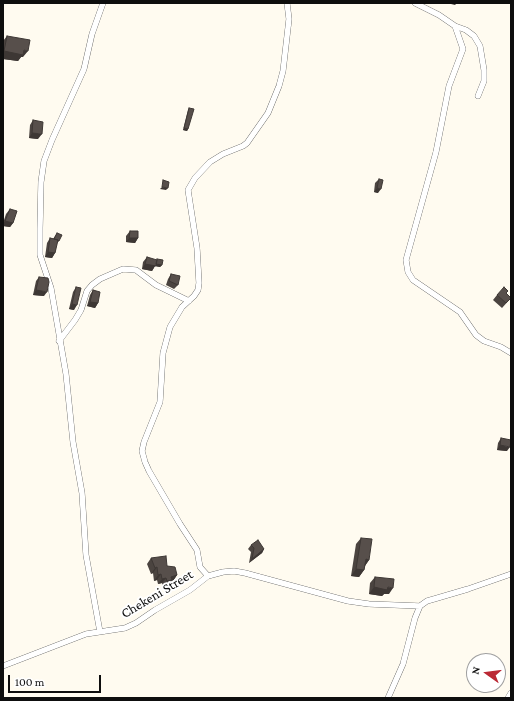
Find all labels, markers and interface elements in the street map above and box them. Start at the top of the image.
street label: Chekeni Street [118,566,196,622]
north arrow [466,653,506,693]
text: N [469,665,482,675]
scale bar [10,667,103,693]
text: 100 m [15,675,44,689]

